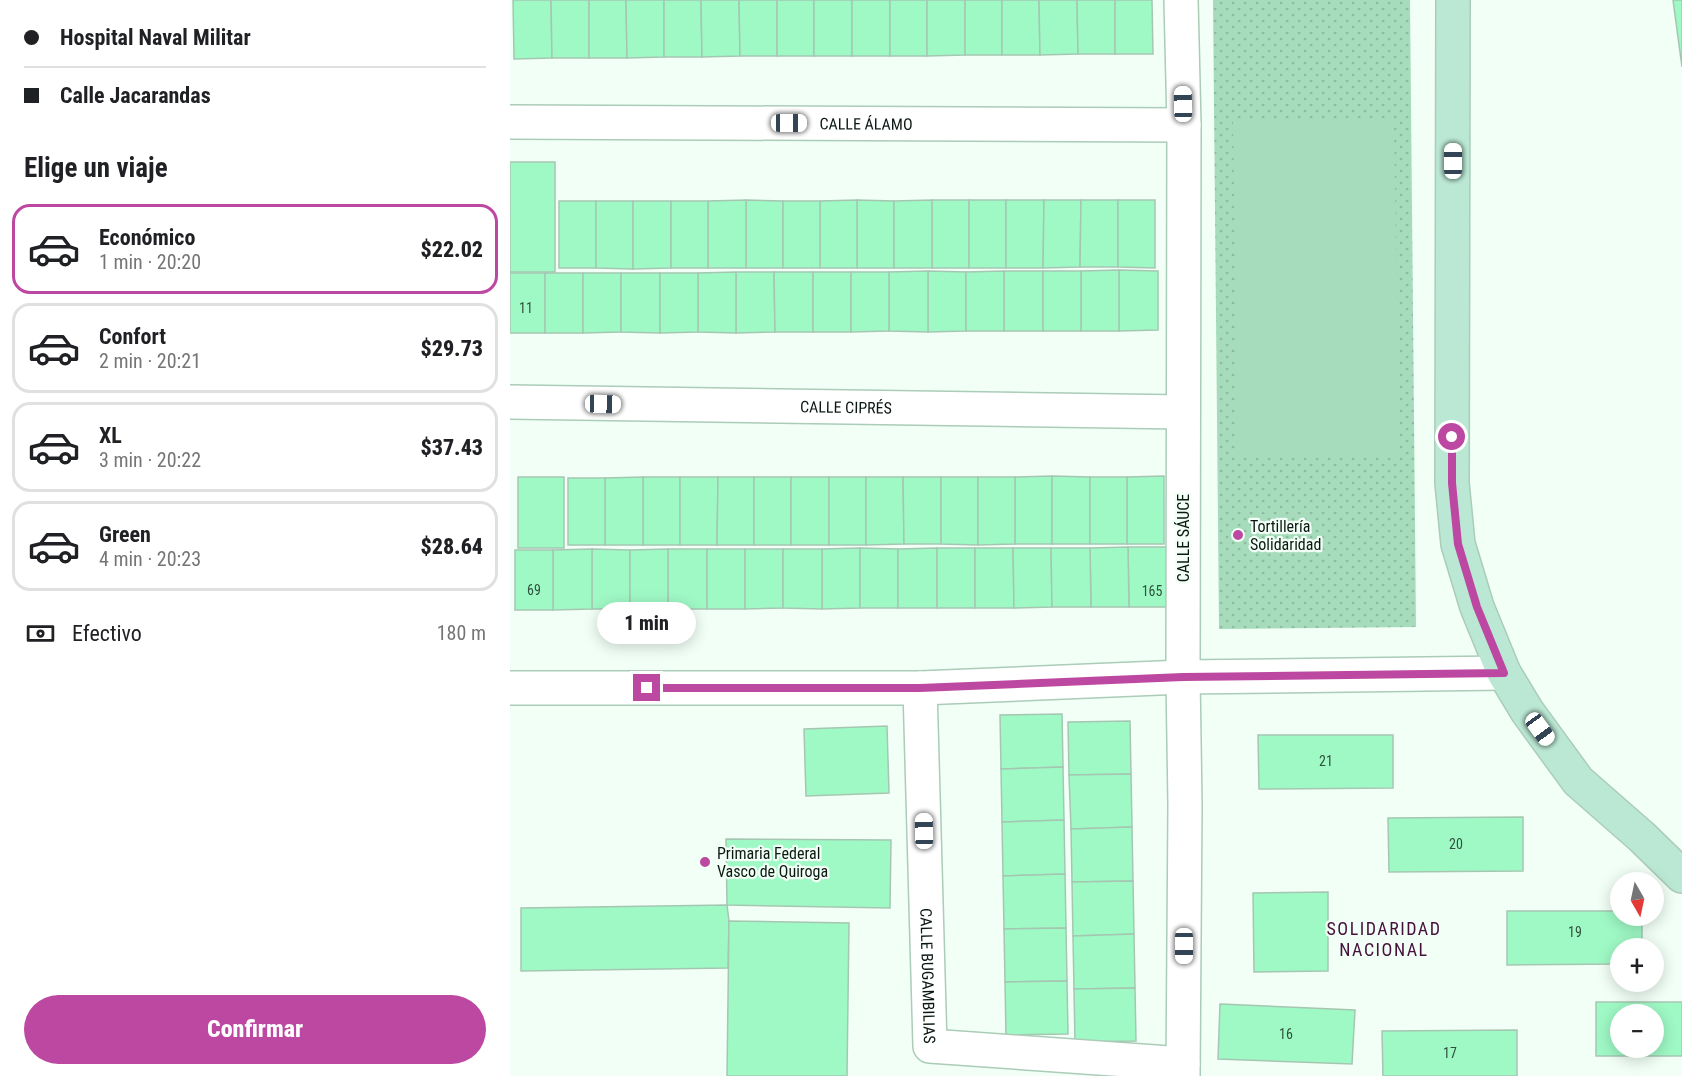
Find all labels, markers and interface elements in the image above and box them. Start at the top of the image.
text: Hospital Naval Militar [60,25,251,50]
text: Calle Jacarandas [60,83,211,108]
car [1174,86,1192,122]
car [771,114,807,132]
street label: CALLE ÁLAMO [819,114,913,134]
car [1444,143,1462,179]
text: Elige un viaje [24,152,168,184]
icon: car [27,222,81,276]
text: Económico [99,225,195,250]
text: $22.02 [421,237,483,262]
text: 1 min · 20:20 [99,250,201,274]
house number: 11 [519,300,533,316]
icon: car [27,321,81,375]
text: Confort [99,324,166,349]
text: $29.73 [421,336,483,361]
text: 2 min · 20:21 [99,349,201,373]
car [585,395,621,413]
street label: CALLE CIPRÉS [800,397,892,418]
icon: car [27,420,81,474]
text: XL [99,423,122,448]
route start [1438,423,1465,450]
text: $37.43 [421,435,483,460]
text: 3 min · 20:22 [99,448,201,472]
street label: CALLE SÁUCE [1174,494,1193,582]
place label: Tortillería Solidaridad [1250,517,1321,554]
icon: car [27,519,81,573]
text: Green [99,522,151,547]
marker: Tortillería Solidaridad [1231,528,1245,542]
text: $28.64 [421,534,483,559]
text: 4 min · 20:23 [99,547,201,571]
house number: 69 [527,582,541,598]
house number: 165 [1142,583,1162,599]
callout: 1 min [598,601,696,643]
text: 1 min [624,611,669,635]
icon: cash [24,617,57,650]
text: Efectivo [72,621,142,646]
text: 180 m [437,621,486,645]
route end [633,674,660,701]
car [1522,709,1558,749]
house number: 21 [1319,753,1333,769]
car [915,813,933,849]
house number: 20 [1449,836,1463,852]
place label: Primaria Federal Vasco de Quiroga [717,844,828,881]
marker: Primaria Federal Vasco de Quiroga [698,855,712,869]
north arrow [1610,872,1664,926]
map controls [1610,872,1664,1058]
street label: CALLE BUGAMBILIAS [916,908,939,1044]
district label: SOLIDARIDAD NACIONAL [1327,918,1441,960]
house number: 19 [1568,924,1582,940]
car [1175,928,1193,964]
button: + [1610,938,1664,992]
button: Confirmar [24,995,486,1064]
button: − [1610,1004,1664,1058]
house number: 16 [1279,1026,1293,1042]
house number: 17 [1443,1045,1457,1061]

